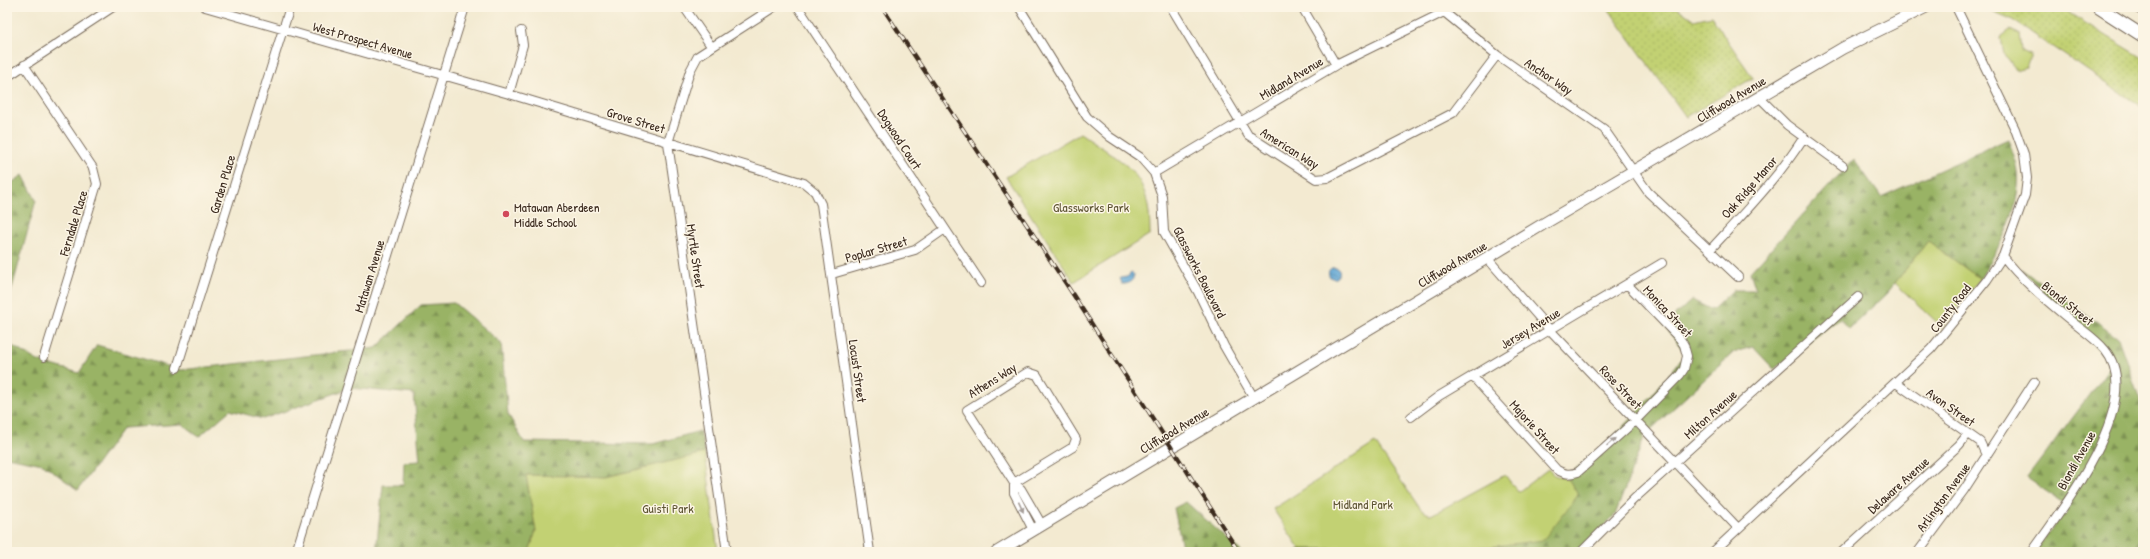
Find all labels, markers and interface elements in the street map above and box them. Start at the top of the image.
street label: West Prospect Avenue [311,17,415,63]
street label: Midland Avenue [1256,52,1326,104]
street label: Anchor Way [1521,53,1577,99]
street label: Cliffwood Avenue [1693,71,1769,127]
street label: Grove Street [605,103,668,138]
street label: Dogwood Court [874,105,927,173]
street label: American Way [1257,123,1323,173]
street label: Garden Place [205,152,239,216]
street label: Oak Ridge Manor [1717,152,1781,222]
street label: Ferndale Place [54,188,92,259]
place label: Matawan Aberdeen Middle School [514,198,600,231]
park label: Glassworks Park [1053,198,1130,216]
marker: Matawan Aberdeen Middle School [501,209,511,219]
street label: Myrtle Street [683,223,709,290]
street label: Glassworks Boulevard [1169,223,1231,321]
street label: Poplar Street [843,231,910,266]
street label: Cliffwood Avenue [1414,236,1490,292]
street label: Matawan Avenue [349,237,389,315]
street label: Biondi Street [2038,277,2098,330]
street label: County Road [1925,280,1975,336]
street label: Monica Street [1639,281,1697,341]
street label: Jersey Avenue [1497,303,1563,353]
street label: Locust Street [845,339,871,404]
street label: Athens Way [964,358,1020,402]
street label: Rose Street [1596,361,1647,413]
street label: Avon Street [1923,384,1979,431]
street label: Milton Avenue [1680,385,1740,443]
street label: Majorie Street [1506,396,1565,458]
street label: Cliffwood Avenue [1136,402,1212,458]
street label: Biondi Avenue [2052,427,2100,493]
one-way arrow [1606,438,1617,447]
street label: Delaware Avenue [1863,452,1933,518]
street label: Arlington Avenue [1912,459,1974,535]
park label: Midland Park [1333,495,1394,513]
park label: Guisti Park [642,499,694,517]
one-way arrow [1018,502,1024,513]

